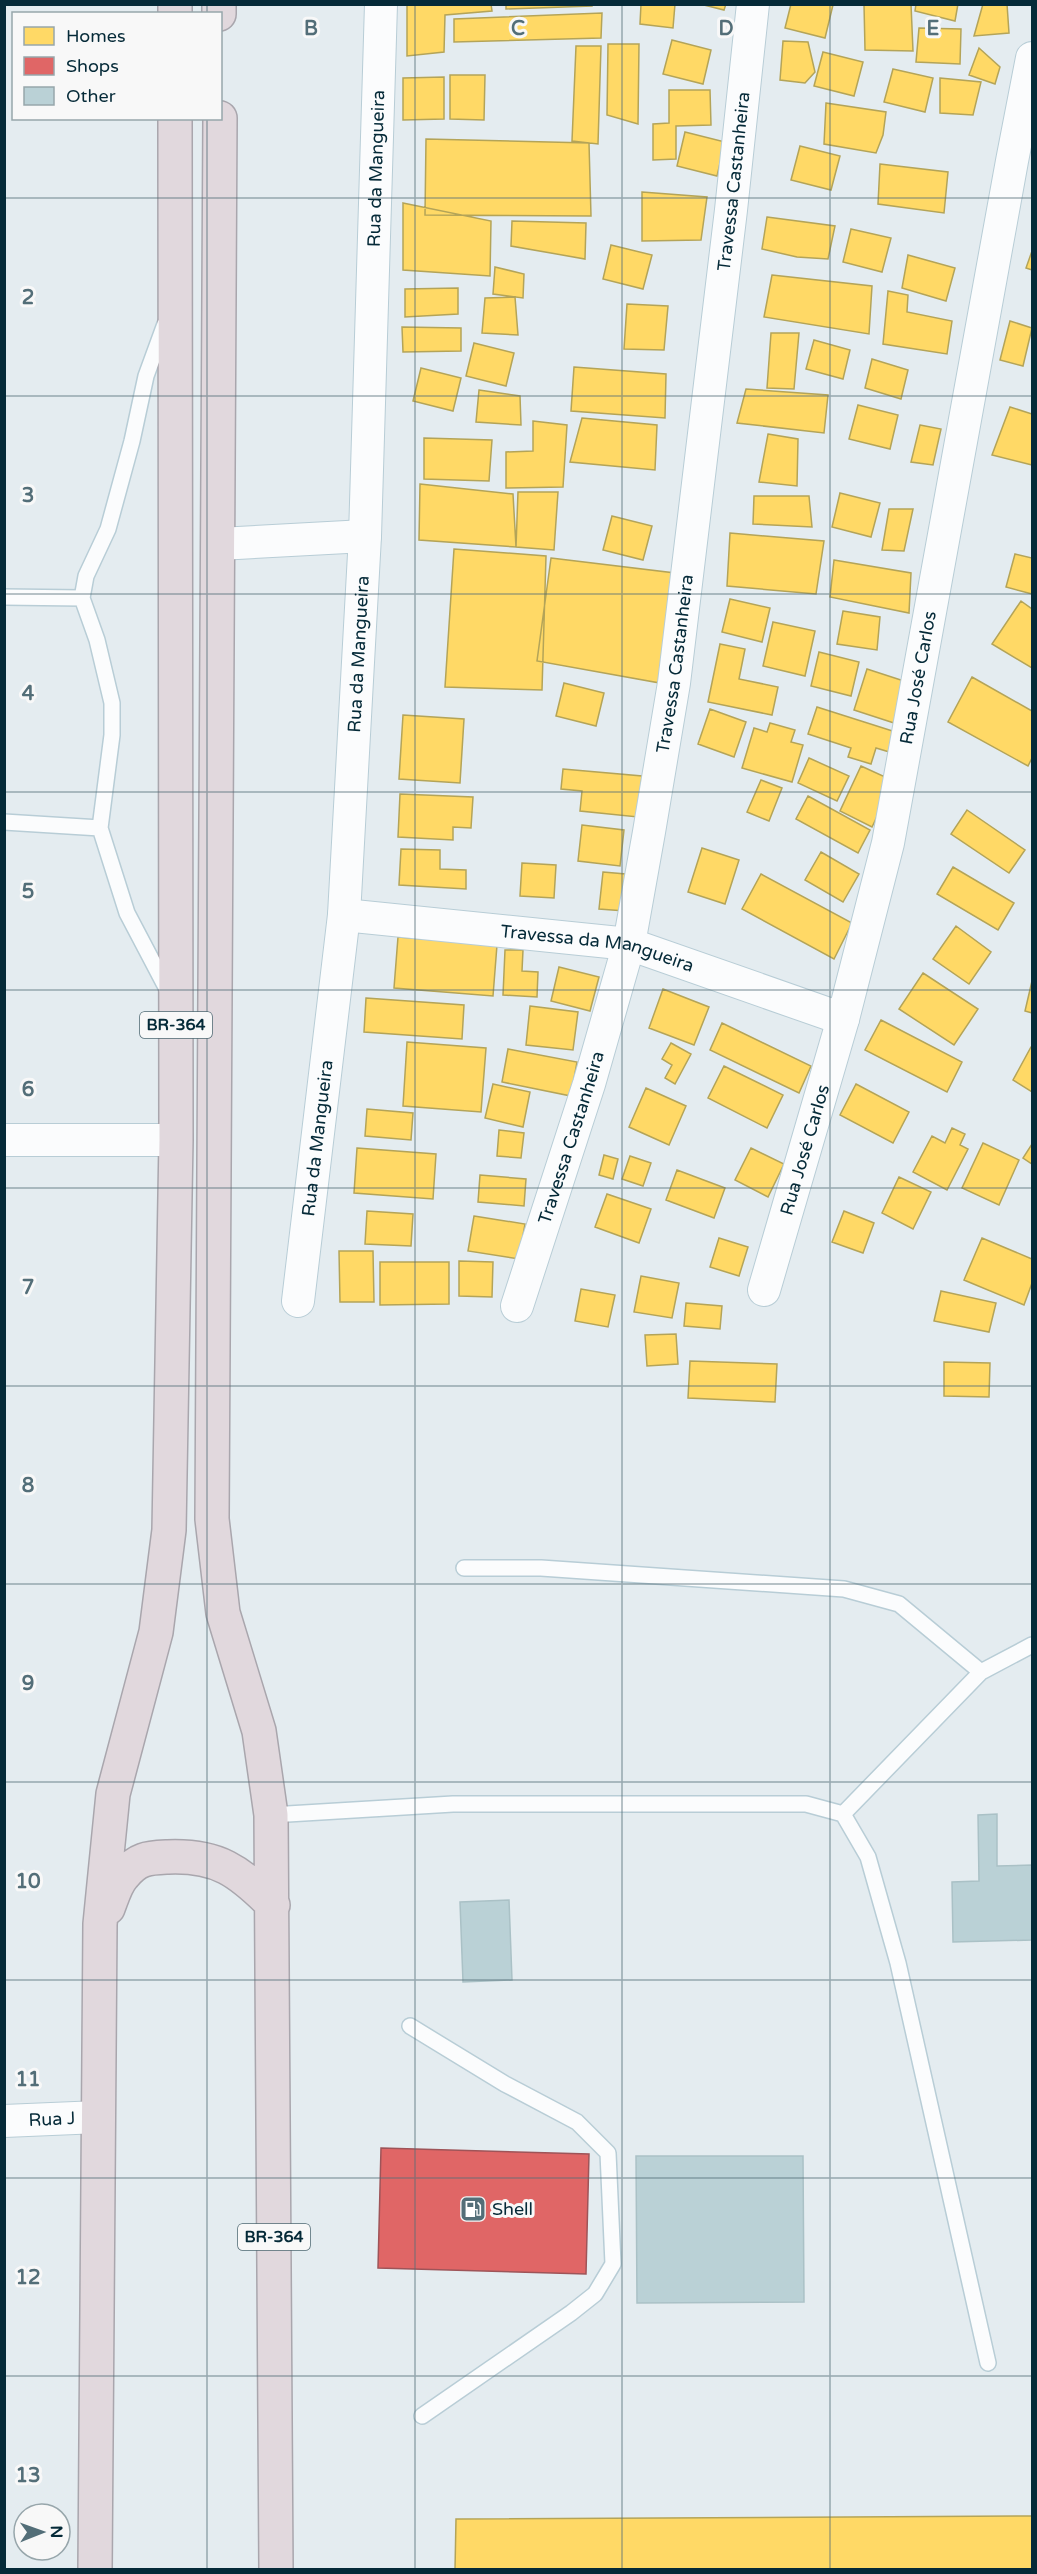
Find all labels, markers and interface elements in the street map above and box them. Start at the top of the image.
legend [12,12,222,120]
text: B [304,17,318,41]
text: C [511,17,525,41]
text: D [718,17,734,41]
text: E [927,17,940,41]
text: Homes [66,25,126,47]
text: Shops [66,55,119,77]
text: Other [66,85,116,107]
street label: Rua da Mangueira [363,90,389,247]
street label: Travessa Castanheira [713,91,755,272]
text: 2 [22,286,34,310]
text: 3 [22,484,34,508]
street label: Travessa Castanheira [651,573,698,755]
street label: Rua da Mangueira [343,575,374,733]
street label: Rua José Carlos [895,609,941,746]
text: 4 [22,682,35,706]
text: 5 [22,880,34,904]
street label: Travessa da Mangueira [499,920,697,977]
road number: BR-364 [140,1012,212,1038]
street label: Travessa Castanheira [533,1048,609,1227]
street label: Rua da Mangueira [297,1059,338,1218]
text: 6 [22,1078,34,1102]
street label: Rua José Carlos [775,1082,834,1218]
text: 7 [22,1276,34,1300]
text: 8 [22,1474,34,1498]
text: 9 [22,1672,34,1696]
text: 10 [15,1870,41,1894]
text: 11 [15,2068,41,2092]
street label: Rua J [28,2107,76,2131]
fuel station icon: Shell [458,2194,488,2224]
place label: Shell [492,2198,533,2220]
road number: BR-364 [238,2224,310,2250]
text: 12 [15,2266,41,2290]
text: 13 [15,2464,41,2488]
north arrow [12,2502,72,2562]
text: N [46,2525,66,2538]

